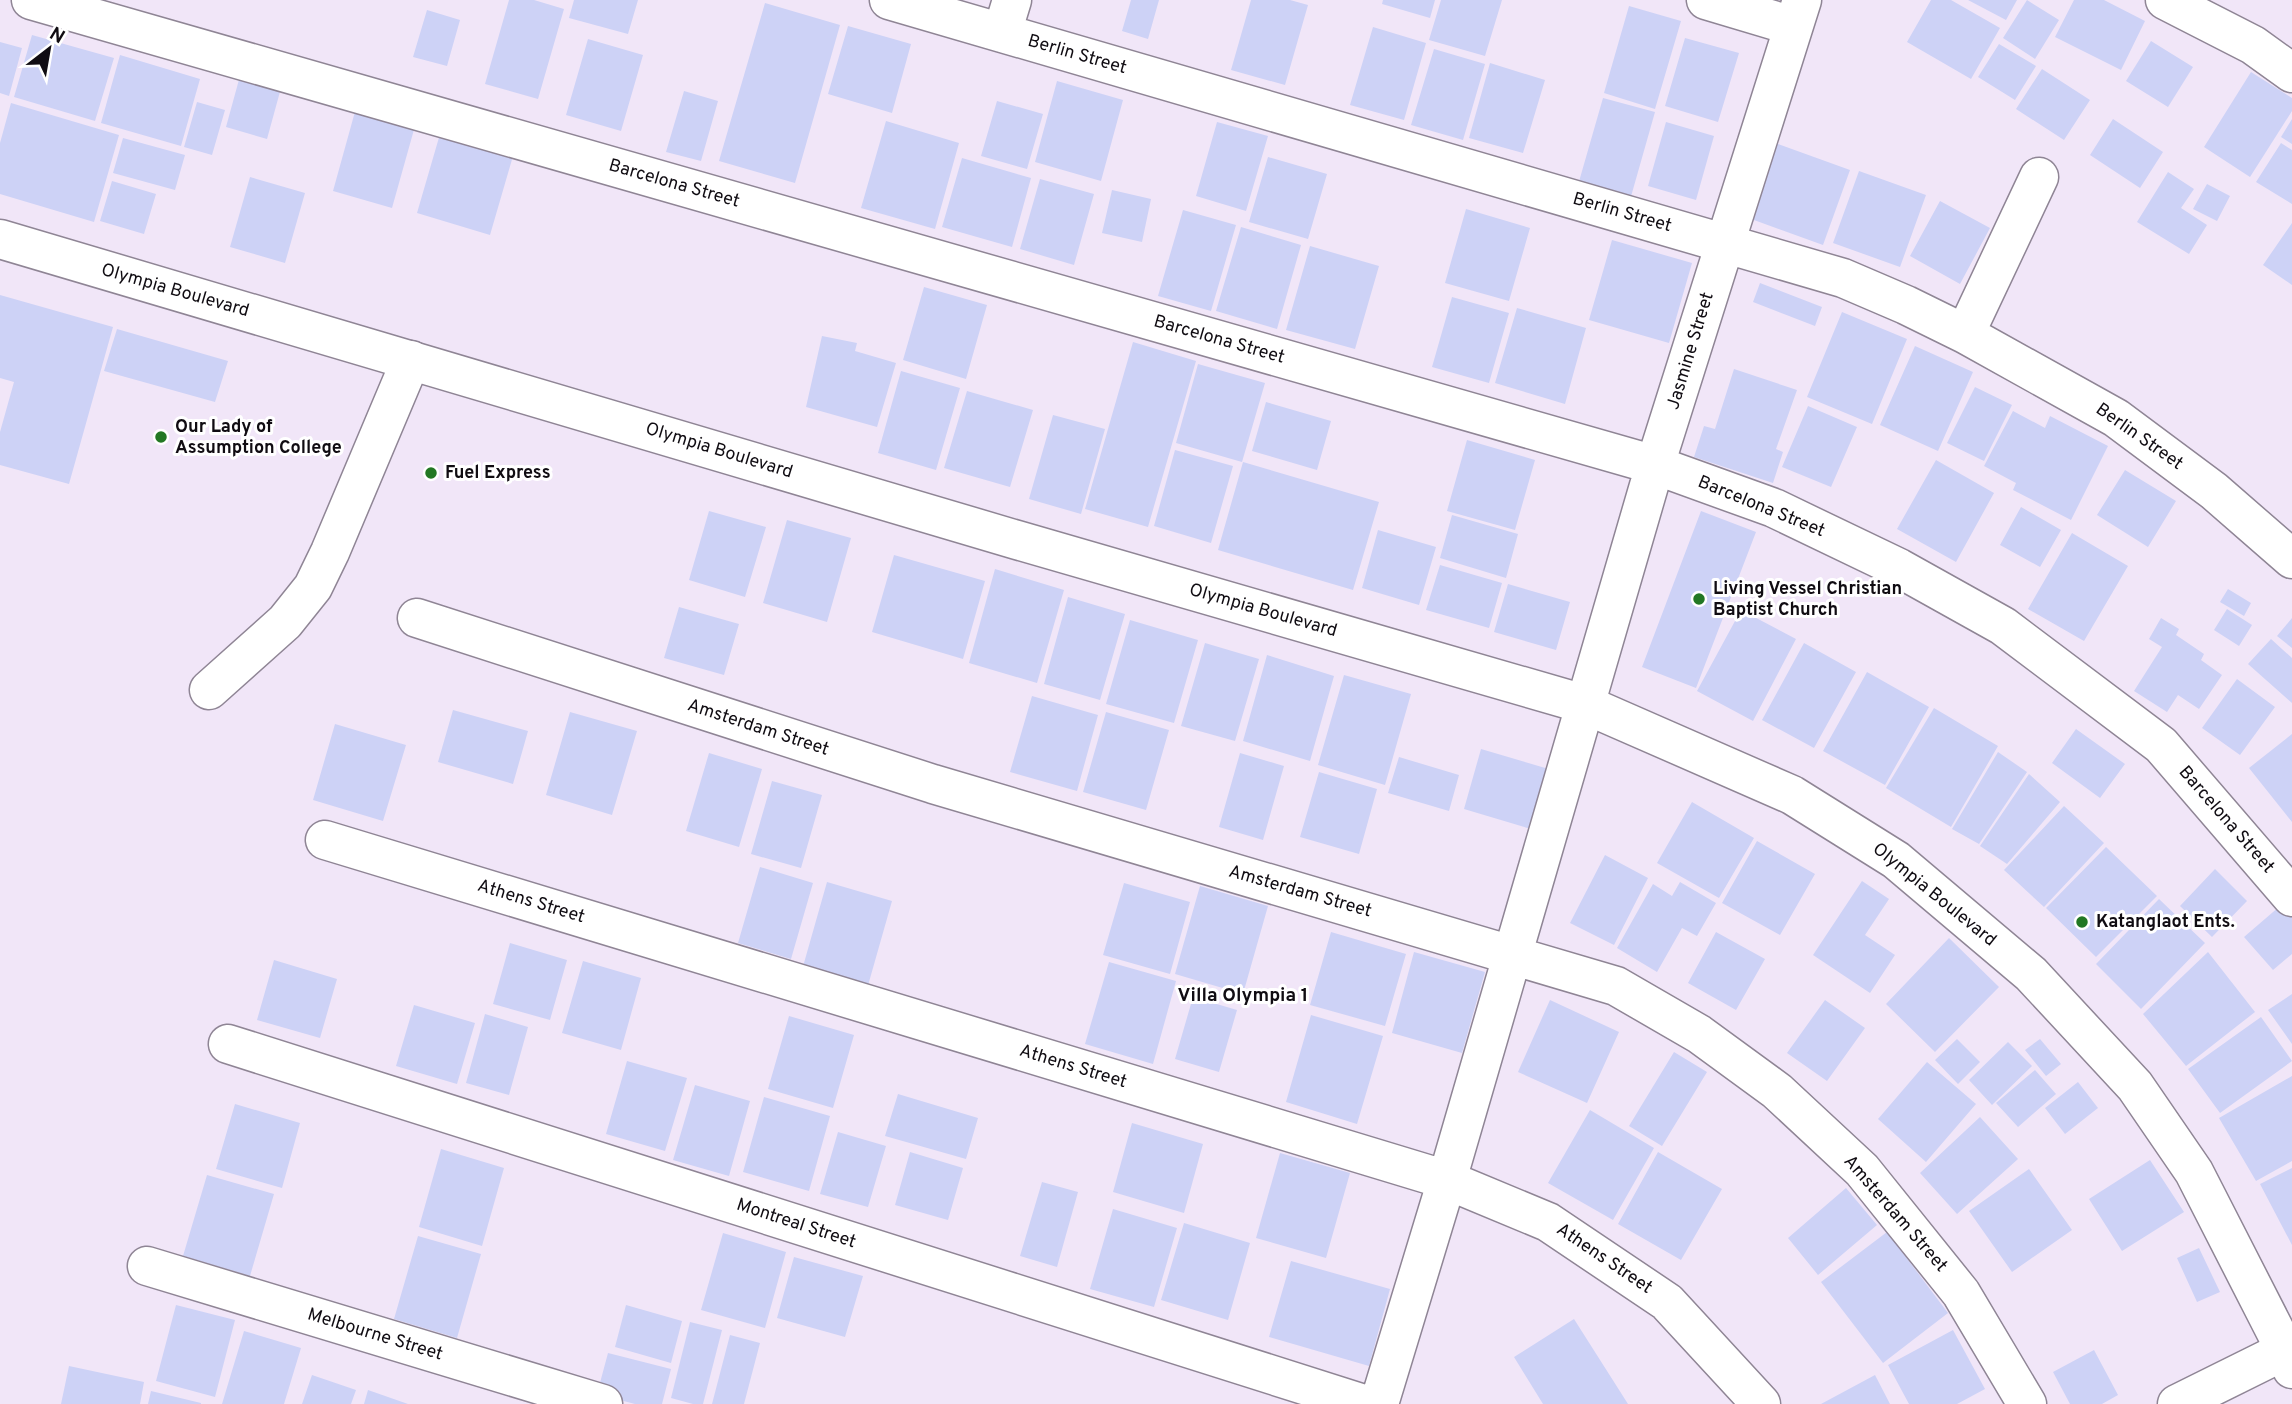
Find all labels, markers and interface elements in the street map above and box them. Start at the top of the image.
north arrow [14,14,84,84]
text: N [45,22,69,50]
street label: Berlin Street [1025,30,1129,80]
street label: Barcelona Street [606,154,742,214]
street label: Berlin Street [1570,188,1674,238]
street label: Olympia Boulevard [98,259,252,323]
street label: Jasmine Street [1662,290,1720,412]
street label: Barcelona Street [1151,310,1287,370]
street label: Berlin Street [2091,398,2187,476]
place label: Our Lady of Assumption College [175,416,342,460]
street label: Olympia Boulevard [643,418,795,484]
marker: Our Lady of Assumption College [153,429,169,445]
place label: Fuel Express [445,462,551,485]
marker: Fuel Express [423,465,439,481]
street label: Barcelona Street [1694,471,1828,543]
place label: Living Vessel Christian Baptist Church [1713,578,1902,622]
street label: Olympia Boulevard [1186,579,1340,643]
marker: Living Vessel Christian Baptist Church [1691,591,1707,607]
street label: Amsterdam Street [684,694,832,762]
street label: Barcelona Street [2173,761,2279,879]
street label: Olympia Boulevard [1867,838,2001,952]
street label: Amsterdam Street [1226,861,1374,923]
street label: Athens Street [475,875,587,929]
place label: Katanglaot Ents. [2096,911,2235,934]
marker: Katanglaot Ents. [2074,914,2090,930]
district label: Villa Olympia 1 [1178,984,1308,1008]
street label: Athens Street [1017,1040,1129,1094]
street label: Amsterdam Street [1838,1151,1952,1277]
street label: Montreal Street [733,1194,859,1254]
street label: Athens Street [1552,1218,1656,1300]
street label: Melbourne Street [305,1303,445,1367]

